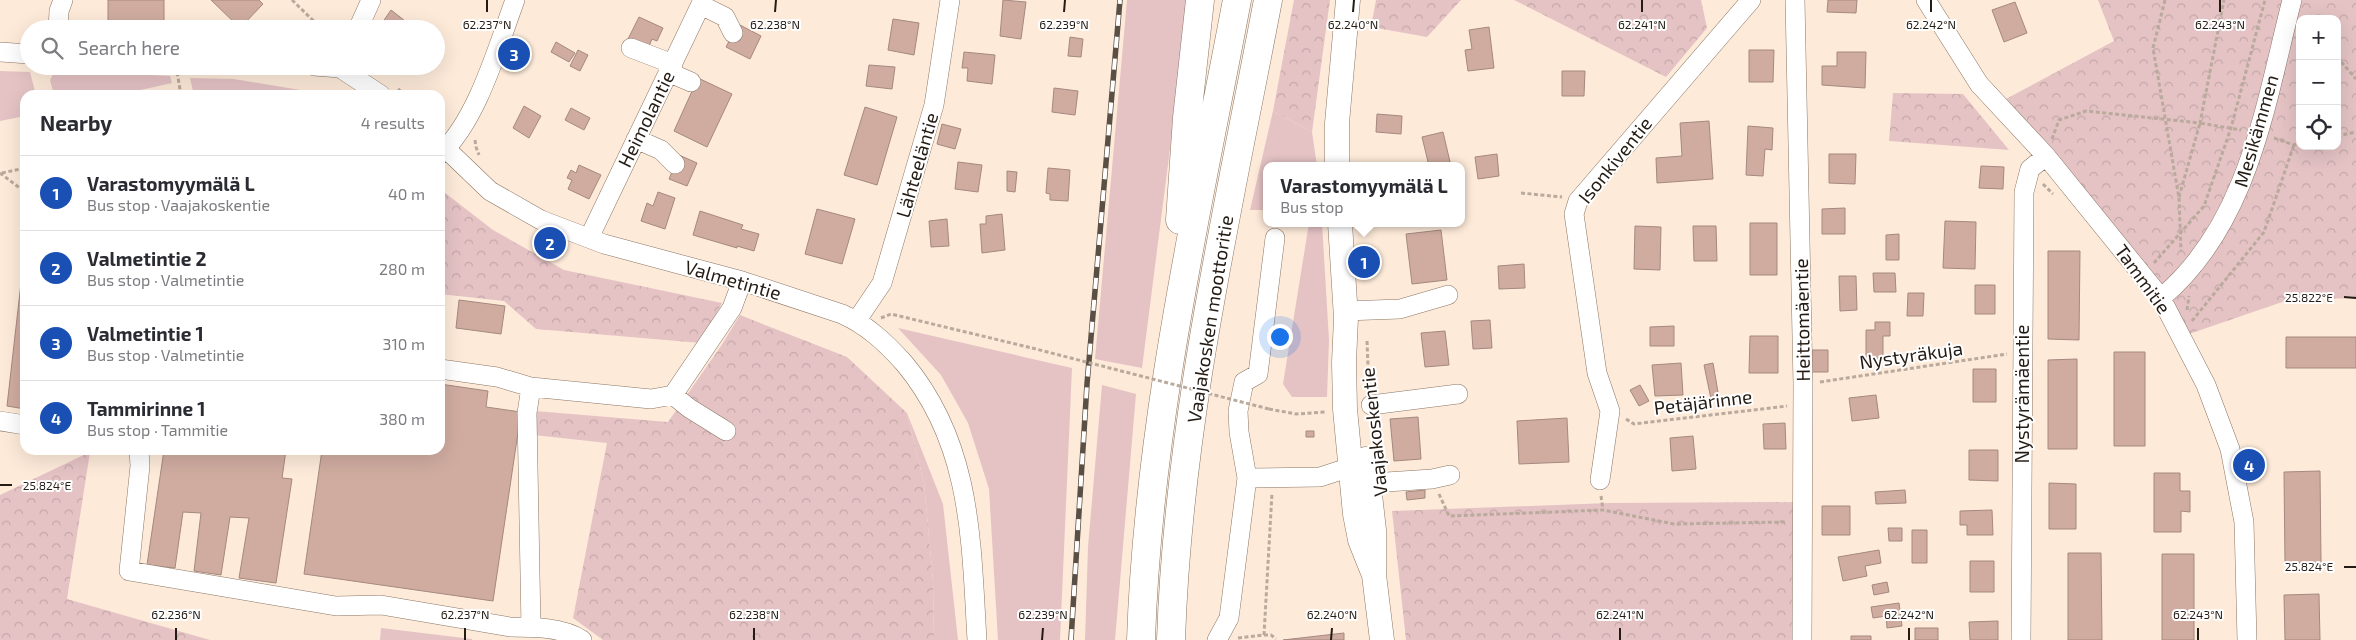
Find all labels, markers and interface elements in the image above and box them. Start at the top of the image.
map controls [2296,15,2341,150]
button: + [2296,15,2341,60]
text: 62.237°N [463,17,511,31]
text: 62.238°N [750,17,800,31]
text: 62.239°N [1039,17,1089,31]
text: 62.240°N [1328,17,1378,31]
text: 62.241°N [1618,17,1666,31]
text: 62.242°N [1906,17,1956,31]
text: 62.243°N [2195,17,2245,31]
search box [20,20,445,75]
icon: search [38,34,66,62]
pin: 3 [498,35,530,73]
text: Search here [78,36,180,59]
button: − [2296,60,2341,105]
street label: Heimolantie [612,67,679,171]
street label: Mesikämmen [2228,72,2283,190]
button: locate [2296,105,2341,150]
text: Nearby [40,110,112,135]
street label: Lähteeläntie [891,110,942,220]
street label: Isonkiventie [1573,112,1656,207]
text: 4 results [361,113,425,132]
popup [1263,162,1465,227]
text: Varastomyymälä L [87,172,255,195]
text: Varastomyymälä L [1280,174,1448,197]
text: 1 [53,184,59,203]
text: 40 m [388,184,425,203]
text: Bus stop · Vaajakoskentie [87,195,270,214]
text: Bus stop [1280,197,1344,216]
street label: Vaajakosken moottoritie [1182,214,1237,424]
pin: 2 [534,224,566,262]
street label: Tammitie [2111,240,2176,318]
pin: 1 [1348,243,1380,281]
text: Valmetintie 2 [87,247,207,270]
street label: Valmetintie [682,255,784,304]
street label: Heittomäentie [1789,258,1814,382]
text: 2 [51,259,61,278]
text: 280 m [379,259,425,278]
text: Bus stop · Valmetintie [87,270,244,289]
text: 25.822°E [2285,290,2333,304]
text: Valmetintie 1 [87,322,204,345]
your location [1267,324,1293,350]
street label: Nystyrämäentie [2010,325,2033,463]
text: 3 [51,334,61,353]
text: 310 m [383,334,425,353]
street label: Nystyräkuja [1858,336,1964,373]
text: Bus stop · Valmetintie [87,345,244,364]
street label: Vaajakoskentie [1355,366,1392,498]
street label: Petäjärinne [1653,384,1753,419]
text: Tammirinne 1 [87,397,206,420]
text: 4 [51,409,61,428]
text: 380 m [379,409,425,428]
text: Bus stop · Tammitie [87,420,228,439]
pin: 4 [2233,446,2265,484]
text: 25.824°E [23,478,71,492]
text: 25.824°E [2285,559,2333,573]
text: 62.236°N [151,607,201,621]
text: 62.237°N [441,607,489,621]
text: 62.238°N [729,607,779,621]
text: 62.239°N [1018,607,1068,621]
text: 62.240°N [1307,607,1357,621]
text: 62.241°N [1596,607,1644,621]
text: 62.242°N [1884,607,1934,621]
text: 62.243°N [2173,607,2223,621]

